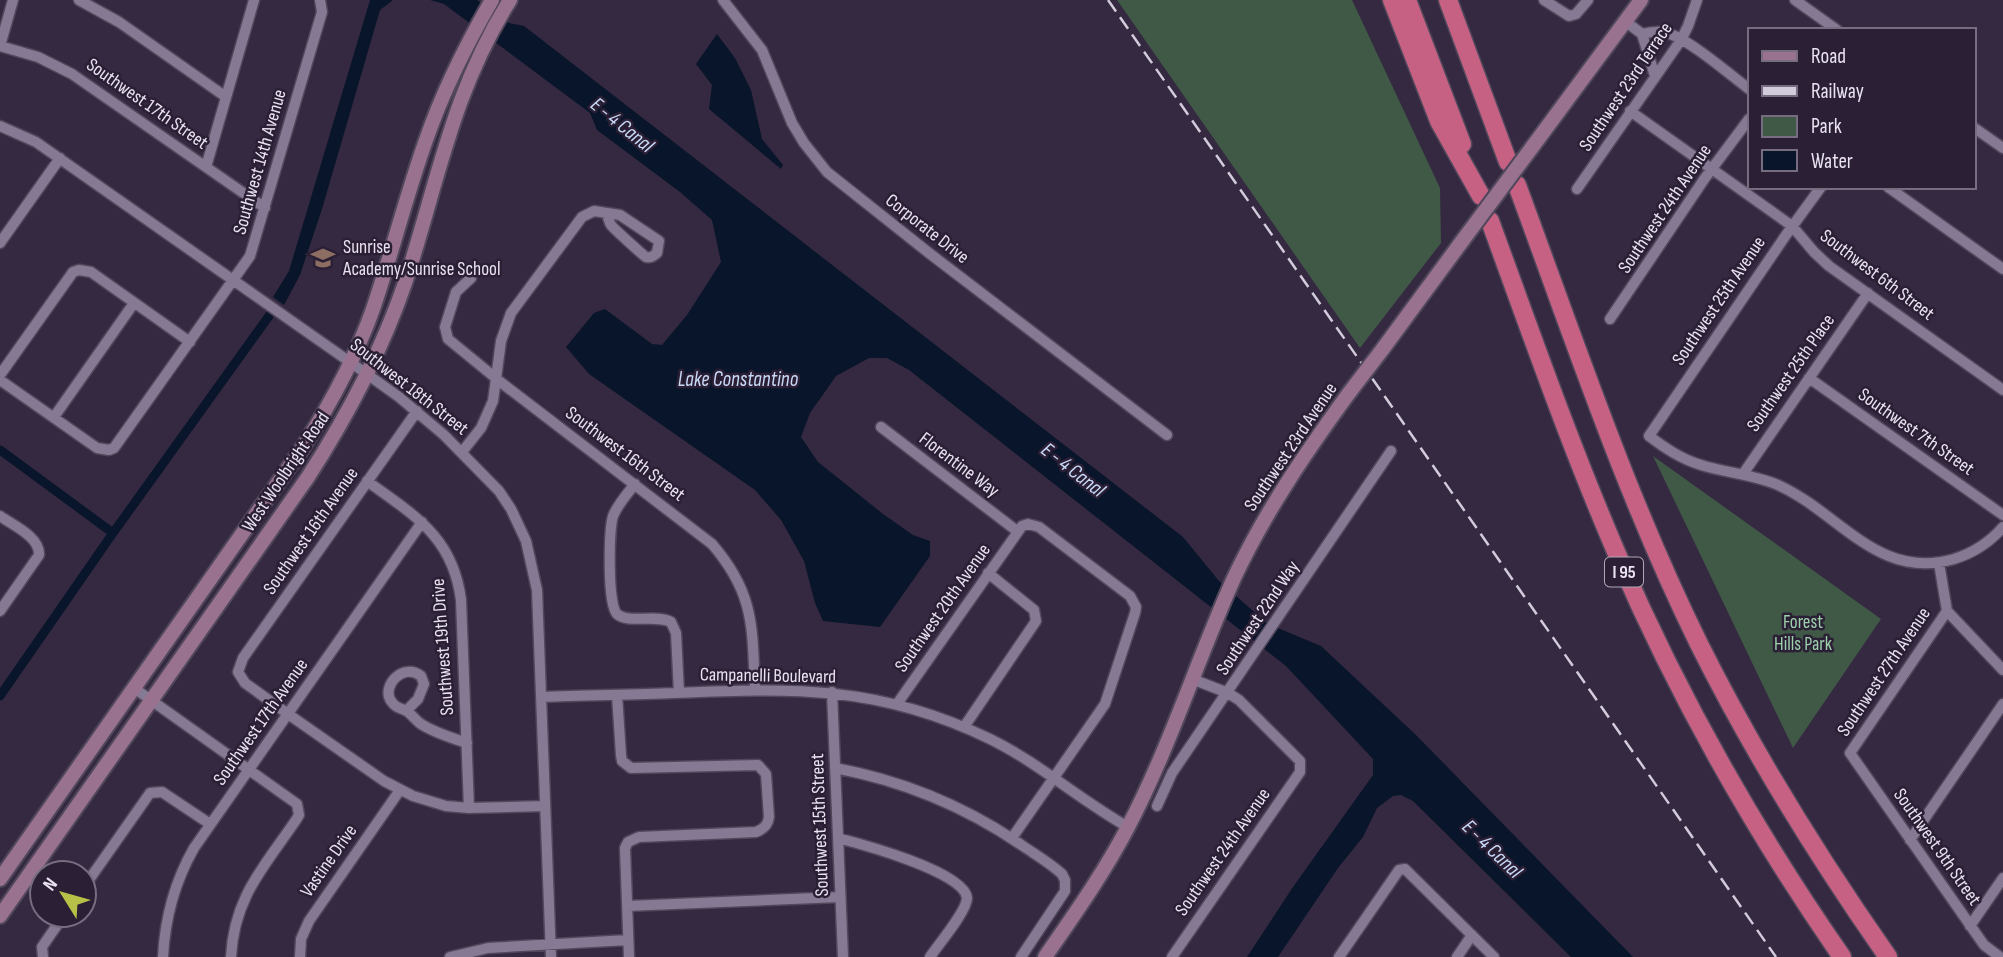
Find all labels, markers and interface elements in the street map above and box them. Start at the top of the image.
street label: Southwest 23rd Terrace [1574,18,1678,156]
legend [1748,28,1975,189]
text: Road [1811,44,1846,69]
street label: Southwest 17th Street [82,54,212,155]
text: Railway [1811,79,1864,104]
street label: Southwest 14th Avenue [228,87,292,237]
water label: E - 4 Canal [585,92,660,159]
text: Park [1811,114,1842,139]
street label: Southwest 24th Avenue [1613,140,1717,278]
text: Water [1811,149,1853,174]
street label: Corporate Drive [880,189,974,269]
street label: Southwest 6th Street [1815,225,1939,326]
street label: Southwest 25th Avenue [1667,232,1771,370]
place label: Sunrise Academy/Sunrise School [342,236,500,281]
school or university icon: Sunrise Academy/Sunrise School [309,244,337,272]
street label: Southwest 25th Place [1742,310,1840,436]
street label: Southwest 18th Street [345,334,473,440]
water label: Lake Constantino [678,367,799,392]
street label: Southwest 23rd Avenue [1239,378,1343,516]
street label: Southwest 7th Street [1853,383,1979,481]
street label: Southwest 16th Street [561,402,689,507]
street label: West Woolbright Road [237,408,335,536]
street label: Florentine Way [914,427,1004,503]
water label: E - 4 Canal [1036,437,1111,503]
street label: Southwest 16th Avenue [259,463,363,599]
street label: Southwest 20th Avenue [890,539,996,677]
street label: Southwest 22nd Way [1211,556,1305,680]
road number: I 95 [1605,558,1643,586]
street label: Southwest 19th Drive [427,578,459,716]
street label: Southwest 27th Avenue [1832,603,1936,741]
park label: Forest Hills Park [1774,611,1833,656]
street label: Southwest 17th Avenue [209,654,313,790]
street label: Campanelli Boulevard [700,663,836,689]
street label: Southwest 15th Street [806,753,834,897]
street label: Southwest 24th Avenue [1170,784,1276,920]
street label: Southwest 9th Street [1888,784,1986,910]
water label: E - 4 Canal [1457,814,1528,885]
street label: Vastine Drive [296,820,362,902]
north arrow [28,859,98,929]
text: N [38,874,63,896]

